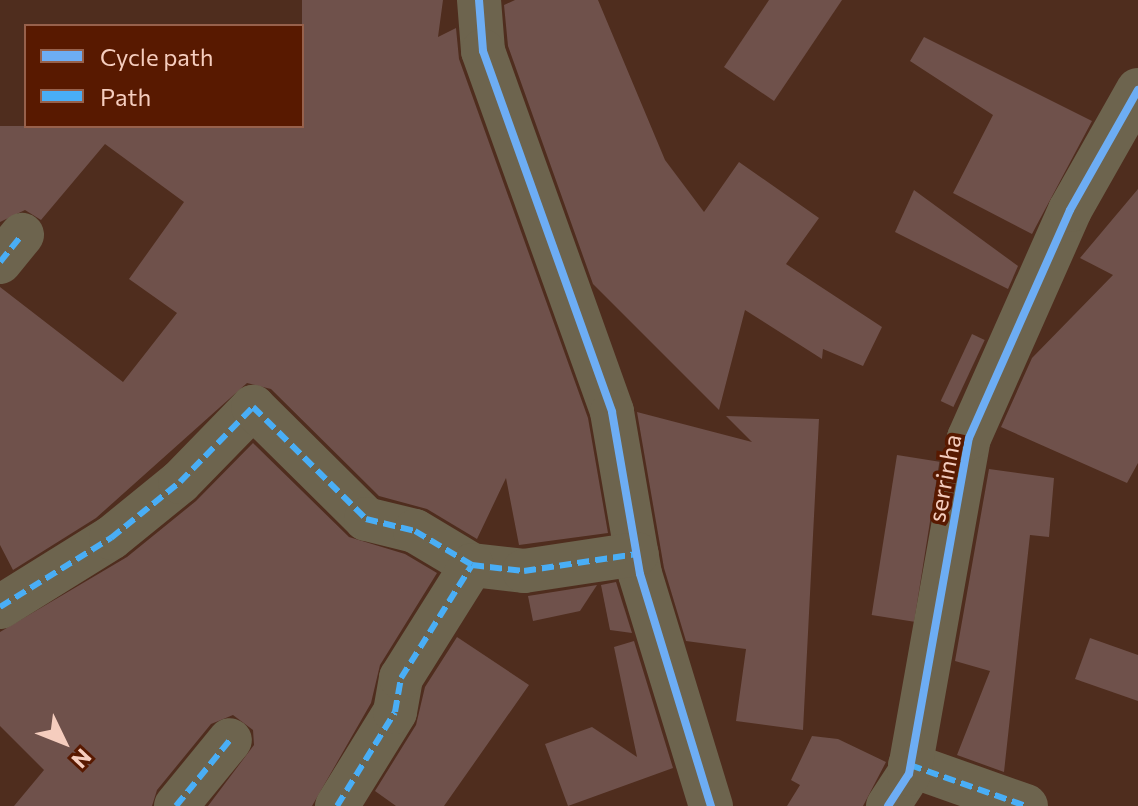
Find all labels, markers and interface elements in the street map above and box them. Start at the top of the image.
legend [24,24,304,128]
text: Cycle path [100,42,214,71]
text: Path [100,82,151,111]
street label: serrinha [921,432,967,524]
north arrow [24,702,104,782]
text: N [66,743,97,774]

